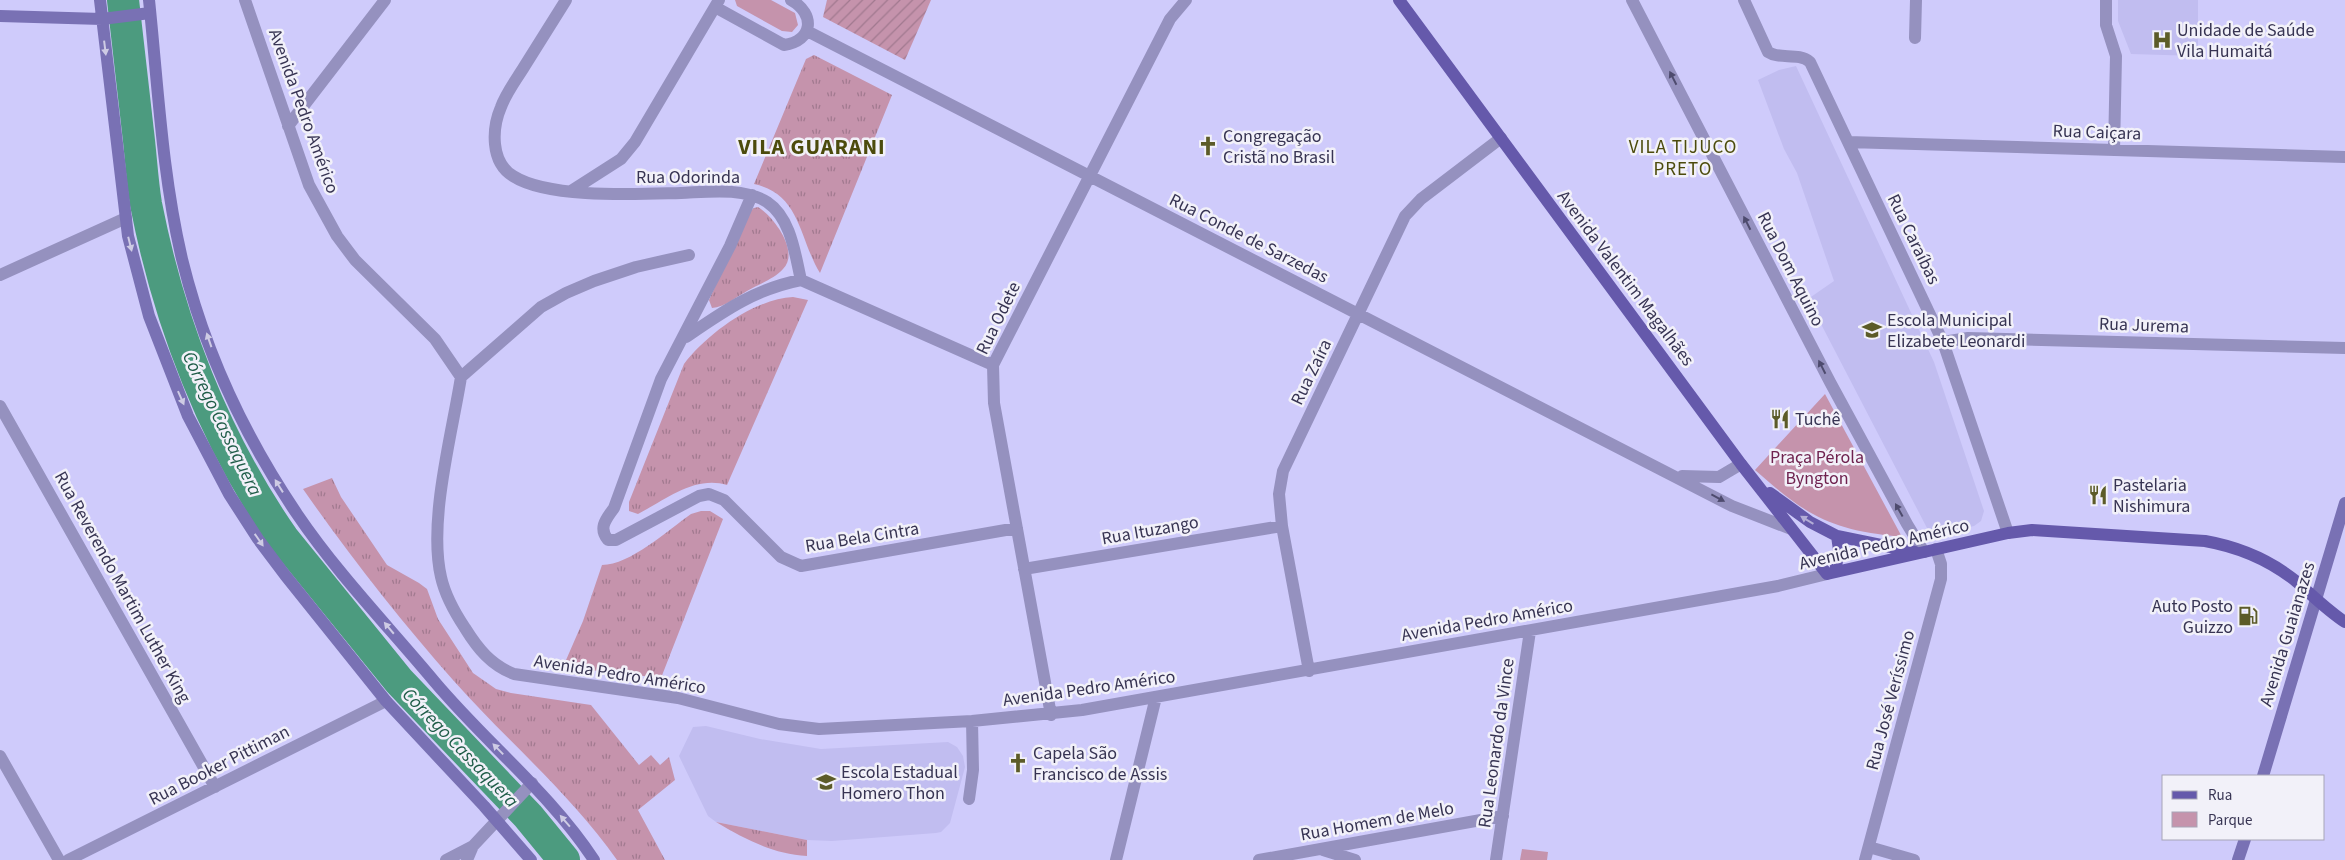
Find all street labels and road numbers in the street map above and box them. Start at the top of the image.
street label: Avenida Pedro Américo [262,25,345,197]
street label: Rua Caiçara [2052,118,2142,147]
street label: Rua Odorinda [636,165,740,190]
street label: Avenida Valentim Magalhães [1551,185,1700,371]
street label: Rua Conde de Sarzedas [1165,187,1333,289]
street label: Rua Caraíbas [1881,190,1946,289]
street label: Rua Dom Aquino [1751,208,1830,331]
street label: Rua Odete [970,278,1027,359]
street label: Rua Jurema [2099,311,2189,340]
street label: Rua Zaíra [1285,335,1338,409]
street label: Rua Reverendo Martim Luther King [48,467,197,708]
street label: Rua Ituzango [1100,510,1201,551]
street label: Avenida Pedro Américo [1797,513,1972,576]
street label: Rua Bela Cintra [803,516,921,559]
street label: Avenida Guaianazes [2254,559,2321,710]
street label: Avenida Pedro Américo [1399,593,1575,648]
street label: Rua José Veríssimo [1860,627,1921,773]
street label: Avenida Pedro Américo [532,649,708,700]
street label: Rua Leonardo da Vince [1472,656,1521,830]
street label: Avenida Pedro Américo [1001,664,1177,713]
street label: Rua Booker Pittiman [145,719,294,812]
street label: Rua Homem de Melo [1298,796,1456,847]

